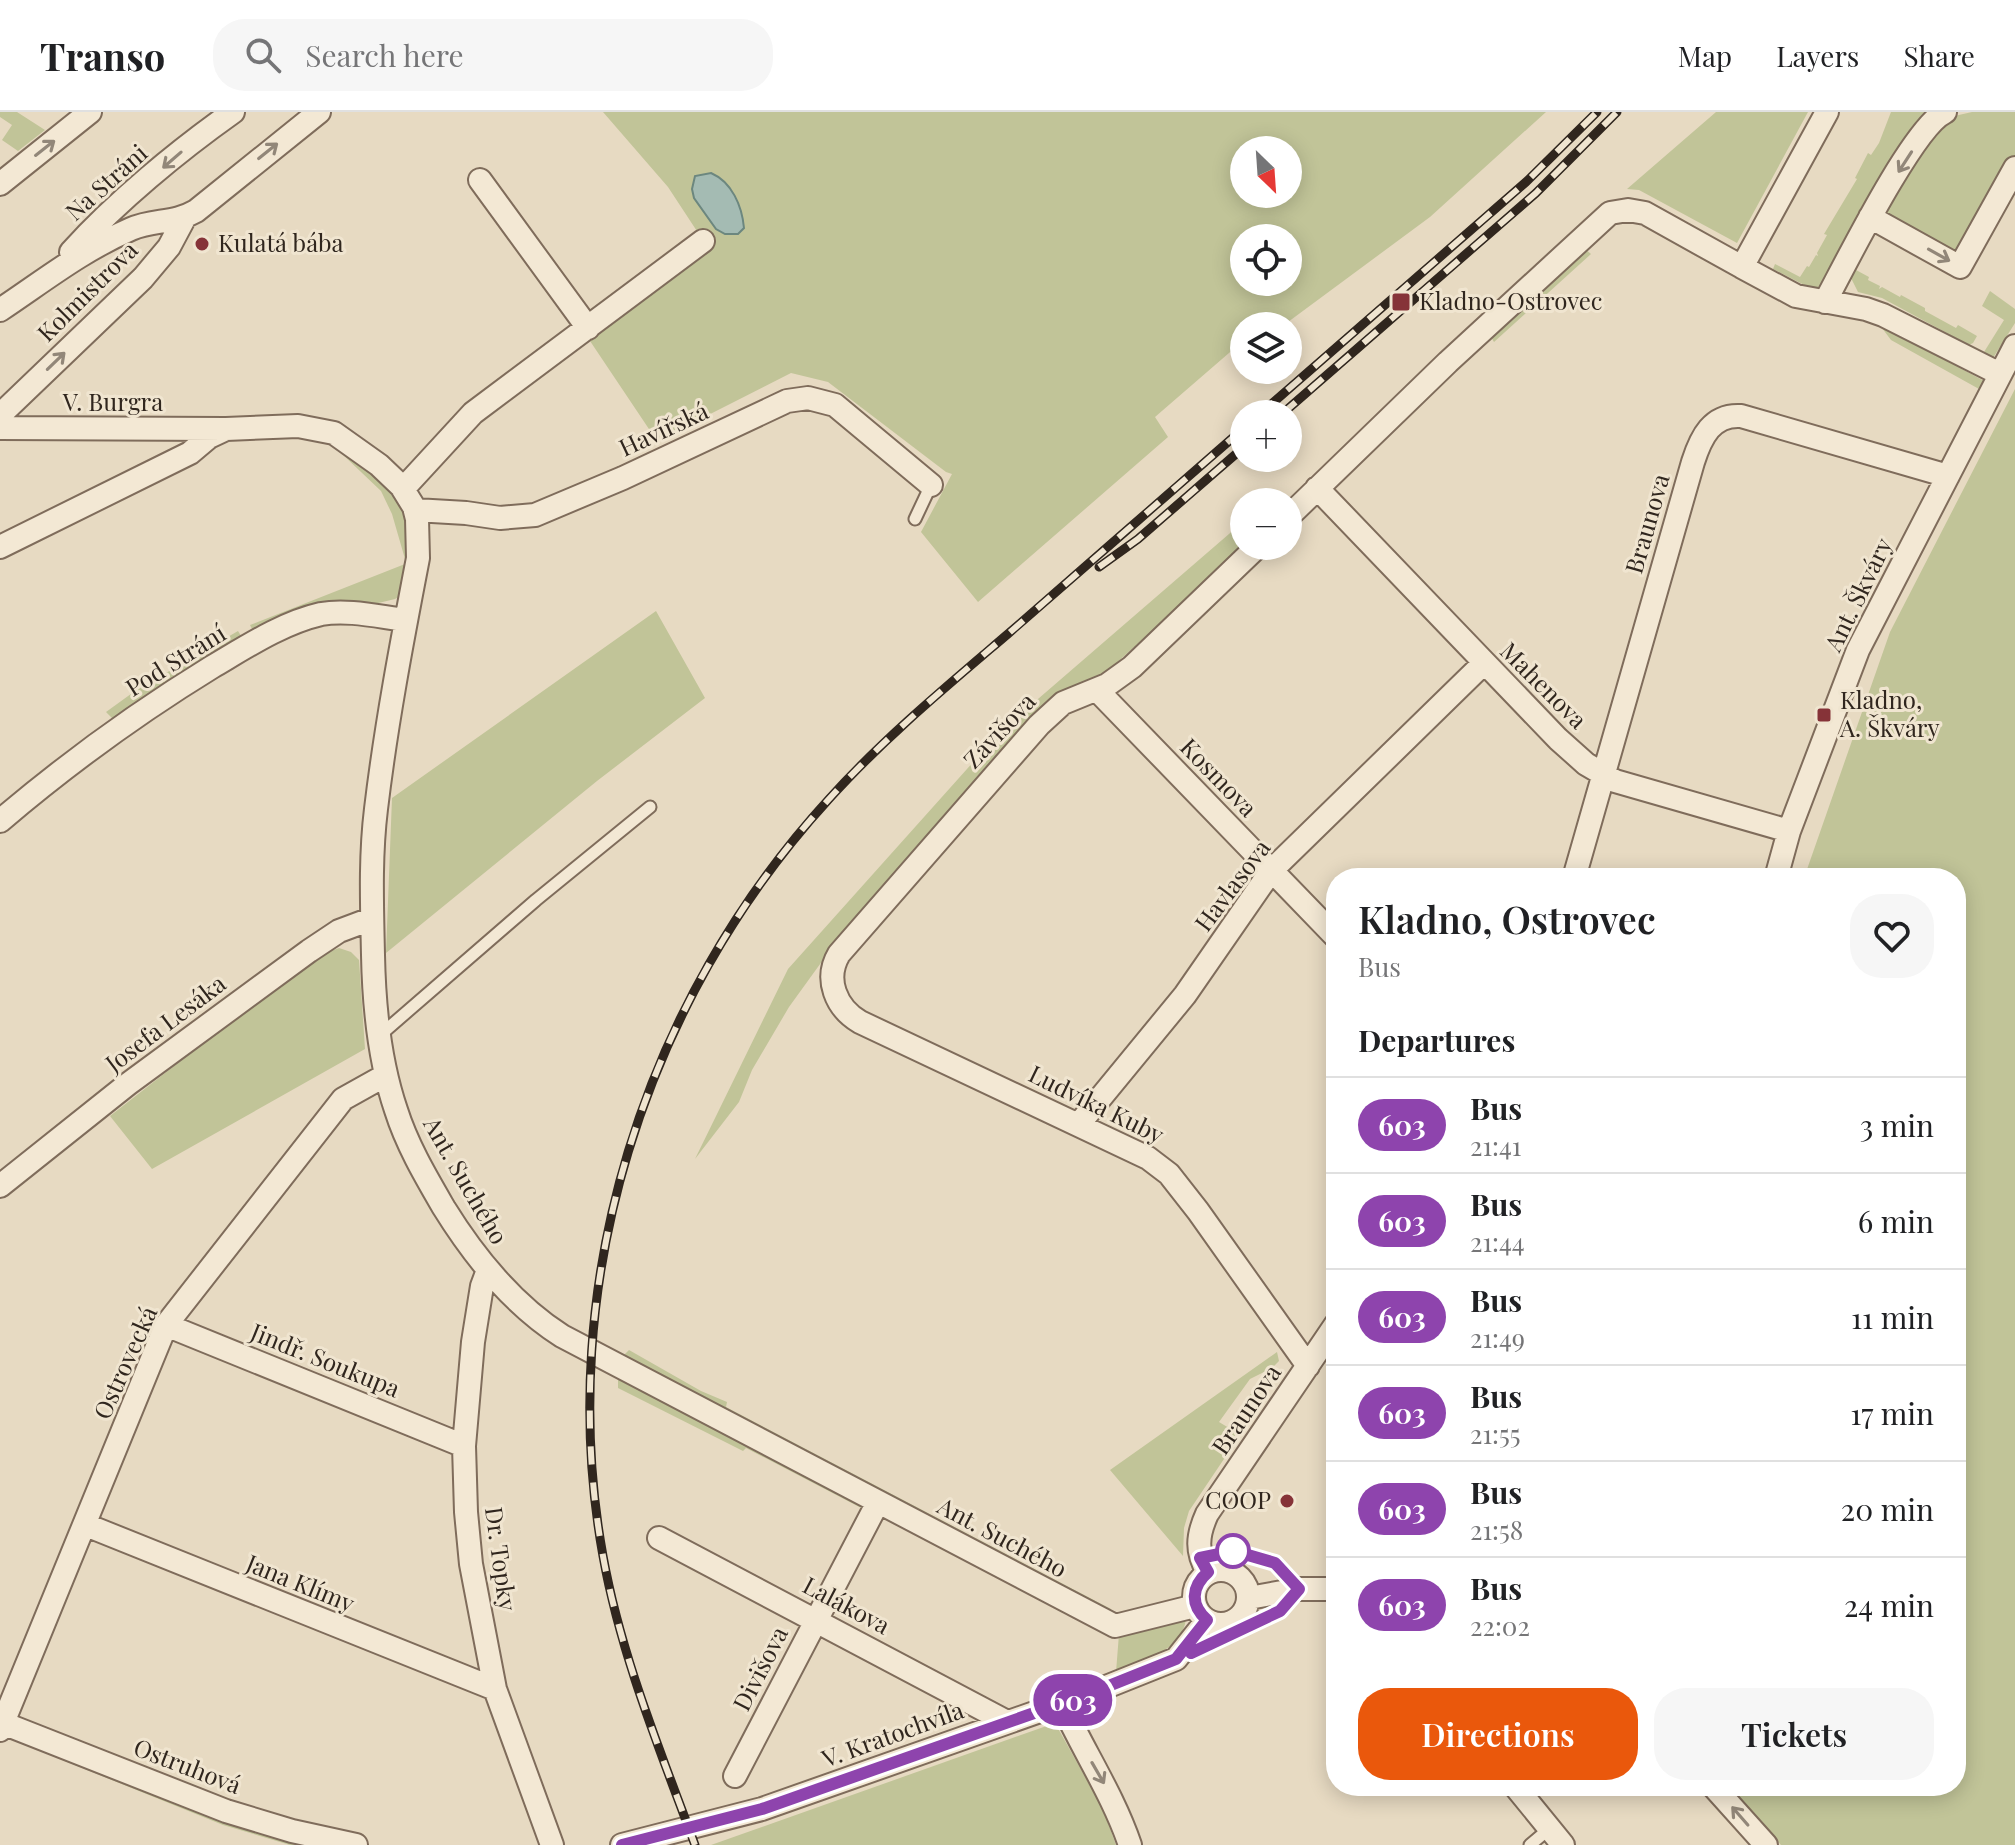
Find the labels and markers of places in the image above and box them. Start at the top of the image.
place label: Kulatá bába [218,226,344,258]
marker: Kulatá bába [193,235,211,253]
place label: Kladno-Ostrovec [1419,284,1602,316]
marker: Kladno-Ostrovec [1390,291,1412,313]
place label: Kladno, A. Škváry [1839,683,1940,743]
marker: Kladno, A. Škváry [1815,706,1833,724]
place label: COOP [1205,1483,1271,1515]
marker: COOP [1278,1492,1296,1510]
unlabelled marker [1216,1534,1250,1568]

